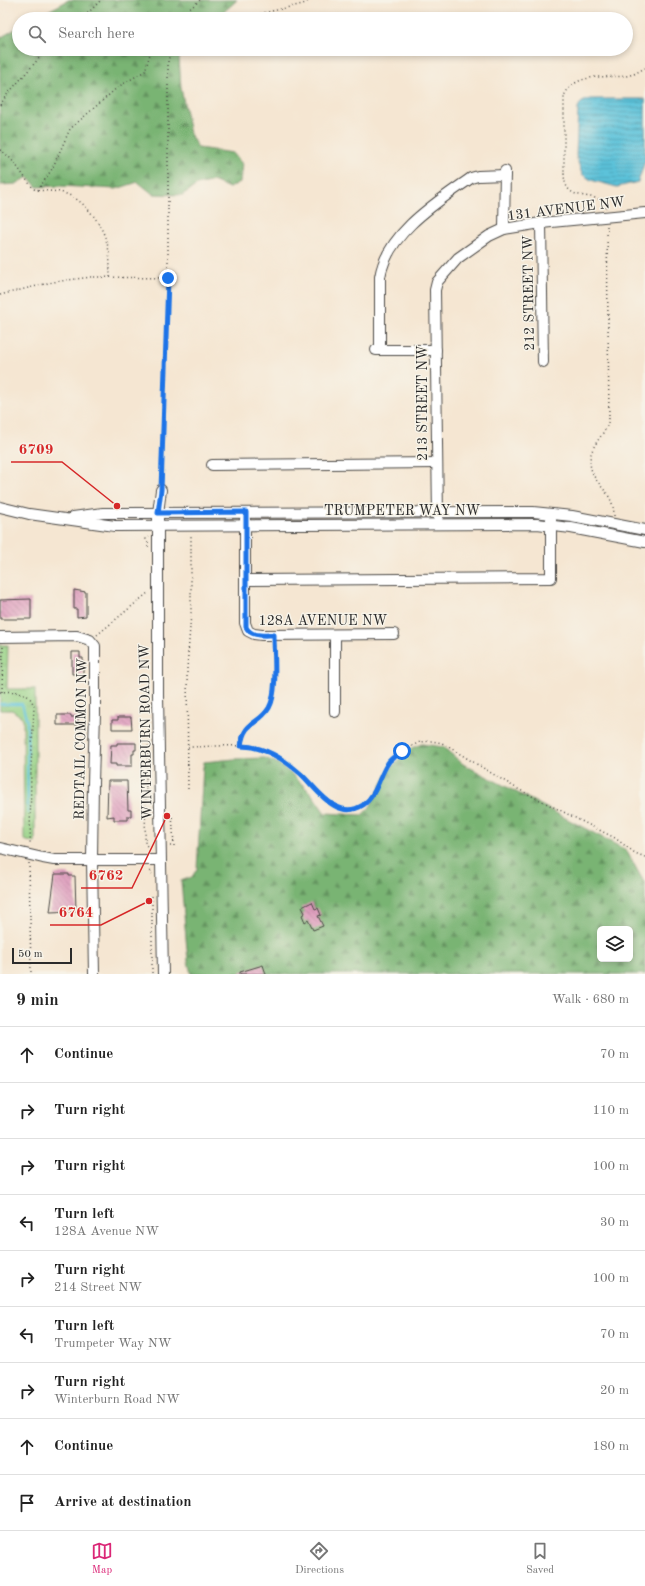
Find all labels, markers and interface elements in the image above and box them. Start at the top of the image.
search box [12,12,633,56]
icon: search [26,23,48,45]
text: Search here [58,27,135,42]
street label: 131 AVENUE NW [507,195,626,223]
street label: 212 STREET NW [521,235,537,351]
route end [159,269,177,287]
street label: 213 STREET NW [416,345,430,461]
callout: 6709 [11,435,62,462]
text: 6709 [19,443,53,458]
street label: TRUMPETER WAY NW [324,504,480,518]
street label: 128A AVENUE NW [259,614,387,628]
street label: WINTERBURN ROAD NW [137,644,155,820]
street label: REDTAIL COMMON NW [73,658,89,820]
route start [393,742,411,760]
callout: 6762 [81,861,132,888]
text: 6762 [89,869,123,884]
callout: 6764 [50,898,101,925]
text: 6764 [59,906,93,921]
map controls [597,926,633,962]
button: layers [597,926,633,962]
scale bar [12,946,72,965]
text: 50 m [18,949,43,960]
text: 9 min [16,992,59,1009]
text: Walk · 680 m [552,993,629,1006]
icon: ahead [16,1044,38,1066]
text: Continue [54,1047,113,1062]
text: 70 m [600,1048,629,1061]
icon: right [16,1100,38,1122]
text: Turn right [54,1103,125,1118]
text: 110 m [592,1104,629,1117]
icon: right [16,1156,38,1178]
text: Turn right [54,1159,125,1174]
text: 100 m [592,1160,629,1173]
text: Turn left [54,1207,114,1222]
icon: left [16,1212,38,1234]
text: 30 m [600,1216,629,1229]
text: 128A Avenue NW [54,1225,159,1238]
text: Turn right [54,1263,125,1278]
icon: right [16,1268,38,1290]
text: 100 m [592,1272,629,1285]
text: 214 Street NW [54,1281,142,1294]
text: Turn left [54,1319,114,1334]
icon: left [16,1324,38,1346]
text: 70 m [600,1328,629,1341]
text: Trumpeter Way NW [54,1337,172,1350]
text: Turn right [54,1375,125,1390]
icon: right [16,1380,38,1402]
text: 20 m [600,1384,629,1397]
text: Winterburn Road NW [54,1393,180,1406]
icon: ahead [16,1436,38,1458]
text: Continue [54,1439,113,1454]
text: 180 m [592,1440,629,1453]
icon: arrive [16,1492,38,1514]
text: Arrive at destination [54,1495,192,1510]
tab: Map [91,1540,113,1578]
tab: Directions [295,1540,344,1578]
tab: Saved [526,1540,554,1578]

